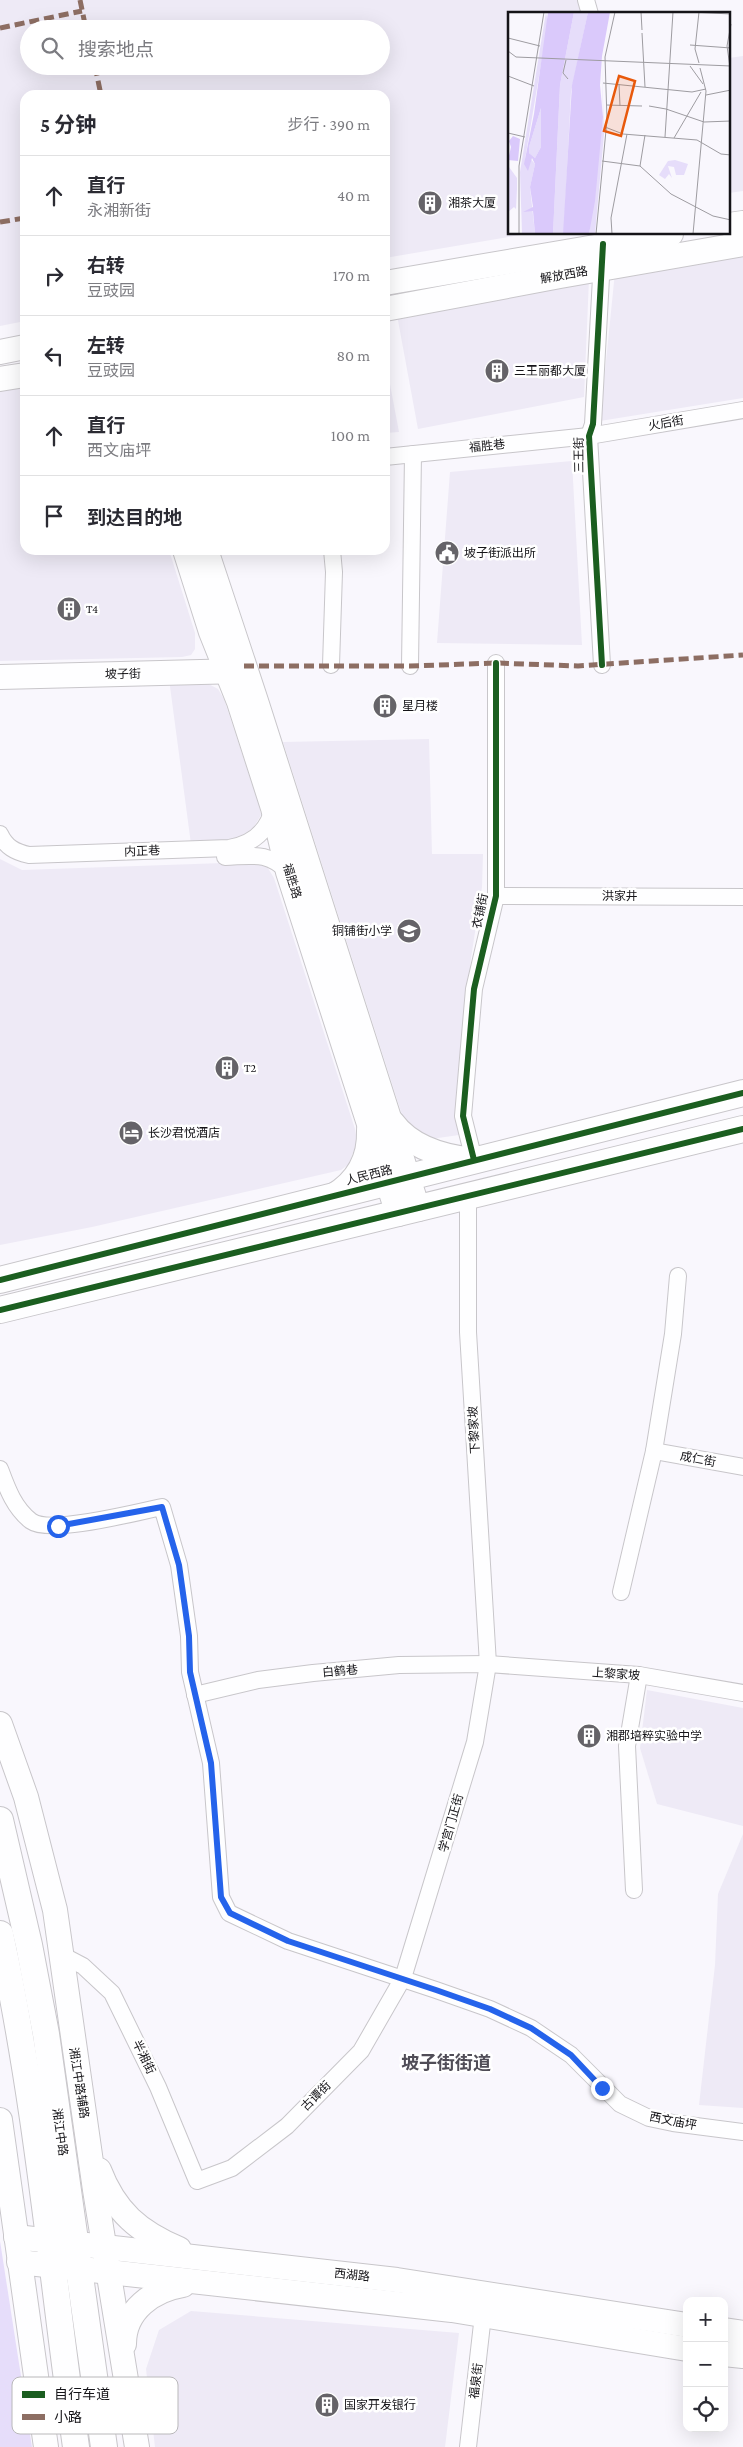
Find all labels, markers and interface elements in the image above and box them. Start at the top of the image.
inset map [508,12,730,235]
search box [20,20,390,75]
icon: search [38,34,66,62]
text: 搜索地点 [78,39,154,60]
text: 5 分钟 [40,113,96,137]
text: 步行 · 390 m [288,116,370,133]
text: 直行 [87,175,125,196]
icon: ahead [40,182,68,210]
text: 40 m [337,187,370,204]
building icon: 湘茶大厦 [417,190,443,216]
place label: 湘茶大厦 [448,196,496,210]
text: 永湘新街 [87,202,151,219]
text: 右转 [87,255,125,276]
icon: right [40,262,68,290]
street label: 解放西路 [539,264,589,286]
text: 170 m [333,267,370,284]
text: 豆豉园 [87,282,135,299]
text: 左转 [87,335,125,356]
icon: left [40,342,68,370]
text: 80 m [336,347,370,364]
building icon: 三王丽都大厦 [484,358,510,384]
text: 豆豉园 [87,362,135,379]
place label: 三王丽都大厦 [514,364,586,378]
street label: 火后街 [647,413,685,433]
text: 直行 [87,415,125,436]
icon: ahead [40,422,68,450]
text: 100 m [331,427,370,444]
street label: 福胜巷 [468,437,506,455]
street label: 三王街 [572,437,586,473]
text: 西文庙坪 [87,442,151,459]
icon: arrive [40,502,68,530]
text: 到达目的地 [87,507,182,528]
public building icon: 坡子街派出所 [434,540,460,566]
place label: 坡子街派出所 [464,546,536,560]
building icon: T4 [56,596,82,622]
place label: T4 [86,602,98,616]
street label: 坡子街 [105,667,141,681]
building icon: 星月楼 [372,693,398,719]
place label: 星月楼 [402,699,438,713]
street label: 内正巷 [124,843,160,859]
street label: 福胜路 [280,862,304,900]
street label: 洪家井 [602,889,638,903]
street label: 衣铺街 [469,892,491,930]
school or university icon: 铜铺街小学 [396,918,422,944]
place label: 铜铺街小学 [332,924,392,938]
building icon: T2 [214,1055,240,1081]
place label: T2 [244,1061,257,1075]
hotel icon: 长沙君悦酒店 [118,1120,144,1146]
place label: 长沙君悦酒店 [148,1126,220,1140]
street label: 人民西路 [344,1162,394,1188]
street label: 下黎家坡 [466,1406,482,1454]
street label: 成仁街 [679,1449,717,1469]
route start [47,1515,70,1538]
street label: 白鹤巷 [321,1662,359,1680]
street label: 上黎家坡 [592,1665,640,1683]
building icon: 湘郡培粹实验中学 [576,1723,602,1749]
place label: 湘郡培粹实验中学 [606,1729,702,1743]
street label: 学宫门正街 [436,1792,466,1854]
street label: 半湘街 [130,2038,158,2076]
street label: 湘江中路辅路 [66,2046,92,2120]
district label: 坡子街街道 [401,2053,491,2073]
route end [591,2077,614,2100]
street label: 古谭街 [298,2078,334,2114]
street label: 湘江中路 [50,2107,70,2157]
street label: 西文庙坪 [648,2110,698,2132]
street label: 西湖路 [333,2266,371,2284]
map controls [683,2297,728,2432]
button: + [683,2297,728,2342]
button: − [683,2342,728,2387]
street label: 福泉街 [467,2362,485,2400]
legend [12,2377,178,2434]
text: 自行车道 [54,2386,110,2402]
button: locate [683,2387,728,2432]
building icon: 国家开发银行 [314,2392,340,2418]
place label: 国家开发银行 [344,2398,416,2412]
text: 小路 [54,2409,82,2425]

